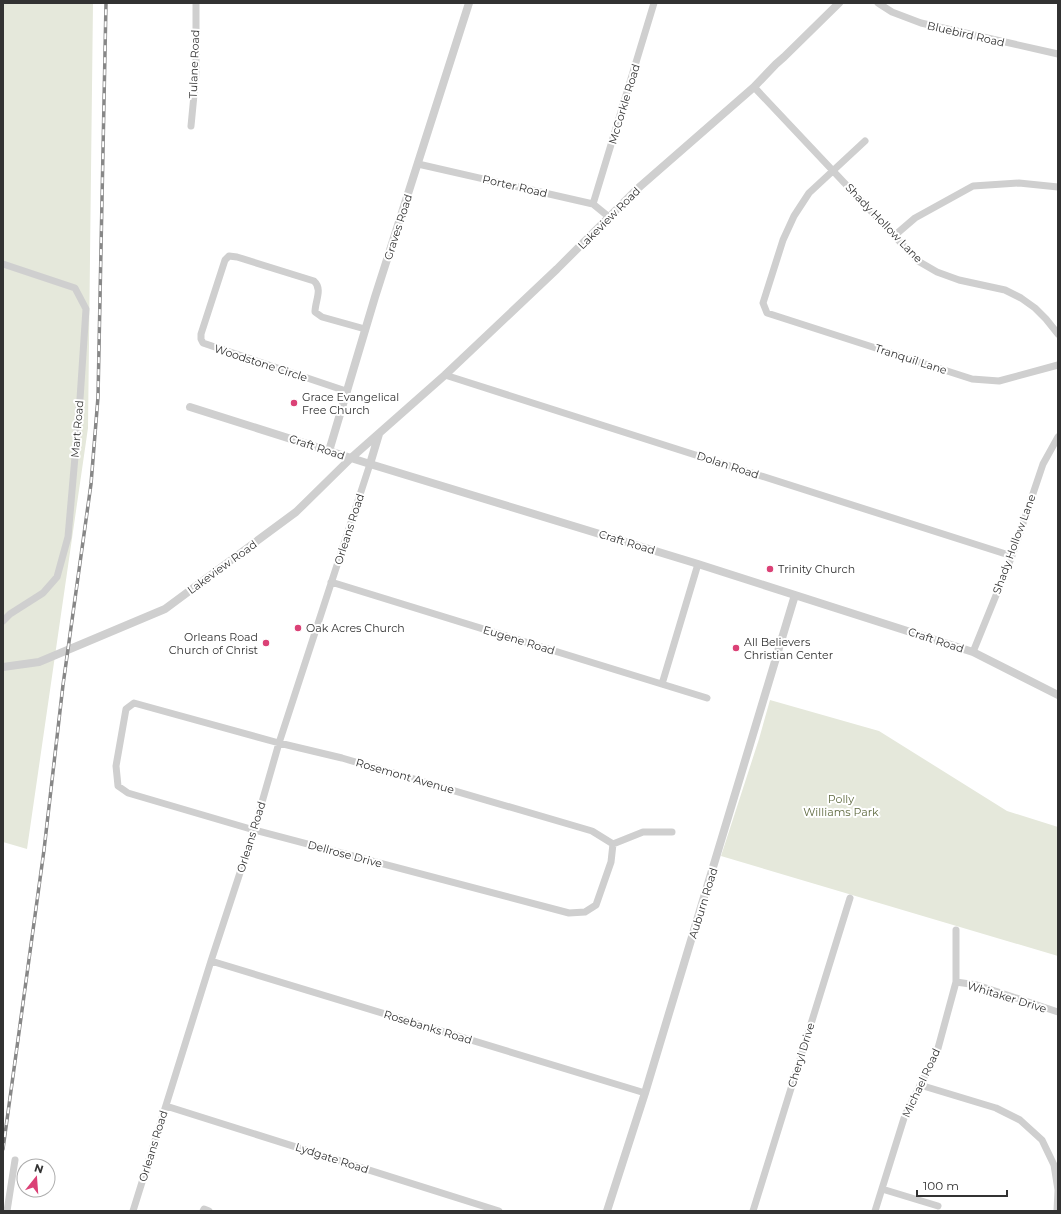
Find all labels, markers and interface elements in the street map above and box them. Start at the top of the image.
street label: Bluebird Road [926,18,1006,50]
street label: Tulane Road [186,29,202,99]
street label: McCorkle Road [605,62,643,146]
street label: Porter Road [481,172,549,200]
street label: Shady Hollow Lane [842,180,926,266]
street label: Lakeview Road [575,184,643,252]
street label: Graves Road [381,192,415,262]
street label: Woodstone Circle [213,341,310,385]
street label: Tranquil Lane [873,341,949,377]
place label: Grace Evangelical Free Church [302,390,399,417]
marker: Grace Evangelical Free Church [289,398,299,408]
street label: Mart Road [68,400,86,458]
street label: Craft Road [287,431,347,463]
street label: Dolan Road [695,448,761,482]
street label: Orleans Road [331,492,367,566]
street label: Shady Hollow Lane [989,492,1039,596]
street label: Craft Road [597,527,657,557]
street label: Lakeview Road [184,537,260,597]
place label: Trinity Church [778,562,855,576]
marker: Trinity Church [765,564,775,574]
place label: Oak Acres Church [306,621,405,635]
street label: Eugene Road [481,622,557,658]
marker: Oak Acres Church [293,623,303,633]
street label: Craft Road [906,624,966,656]
place label: Orleans Road Church of Christ [169,630,259,657]
place label: All Believers Christian Center [744,635,833,662]
marker: Orleans Road Church of Christ [261,638,271,648]
marker: All Believers Christian Center [731,643,741,653]
street label: Rosemont Avenue [354,755,456,797]
park label: Polly Williams Park [803,792,879,819]
street label: Orleans Road [233,800,269,874]
street label: Dellrose Drive [306,837,384,871]
street label: Auburn Road [686,866,720,940]
street label: Whitaker Drive [966,978,1049,1016]
street label: Rosebanks Road [382,1007,474,1047]
street label: Cheryl Drive [785,1021,818,1089]
street label: Michael Road [899,1046,943,1120]
street label: Orleans Road [135,1109,171,1183]
street label: Lydgate Road [294,1140,370,1176]
north arrow [16,1158,56,1198]
text: N [33,1160,45,1176]
scale bar [917,1172,1007,1198]
text: 100 m [923,1178,959,1193]

